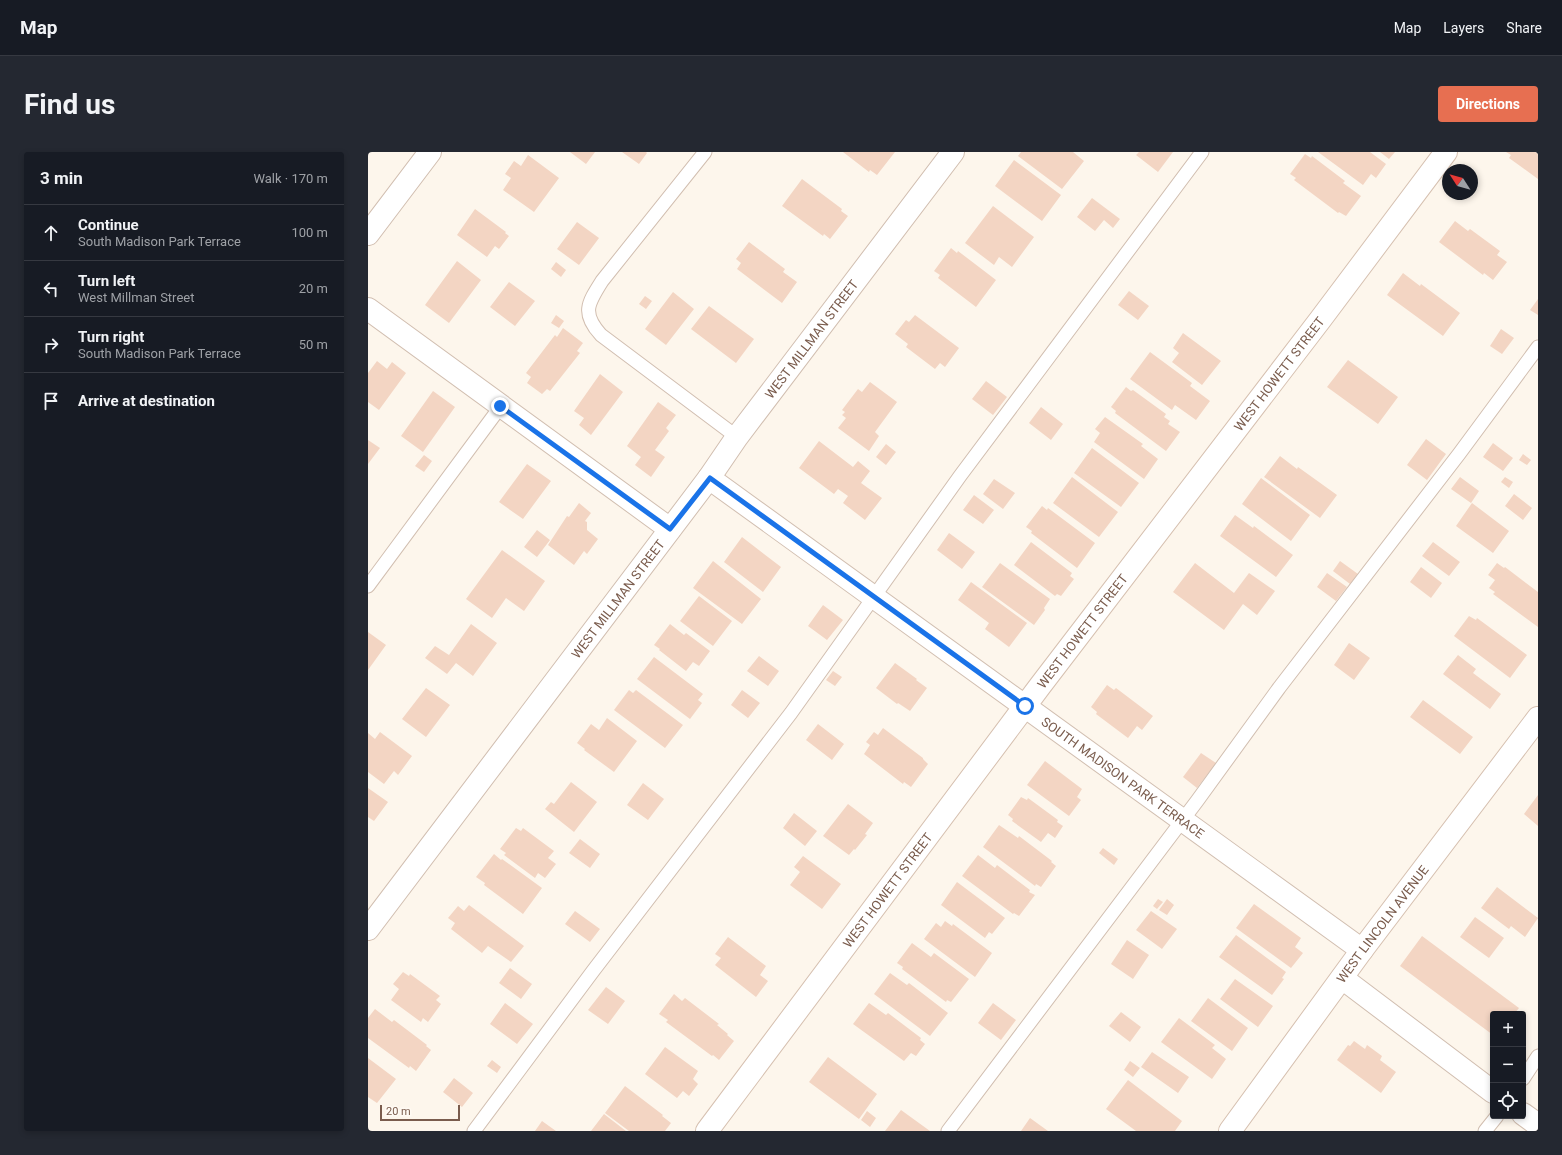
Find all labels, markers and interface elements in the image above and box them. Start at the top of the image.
text: Map [20,16,58,39]
text: Map [1394,20,1421,36]
text: Layers [1443,20,1484,36]
text: Share [1506,20,1542,36]
button: Directions [1438,86,1538,122]
text: Find us [24,88,115,121]
north arrow [1442,164,1478,200]
text: 3 min [40,168,83,188]
text: Walk · 170 m [253,171,328,186]
text: Continue [78,216,139,234]
icon: ahead [40,222,62,244]
text: 100 m [291,225,328,240]
text: South Madison Park Terrace [78,234,241,249]
text: Turn left [78,272,135,290]
street label: WEST MILLMAN STREET [762,277,862,402]
icon: left [40,278,62,300]
text: 20 m [299,281,328,296]
text: West Millman Street [78,290,194,305]
street label: WEST HOWETT STREET [1231,314,1328,434]
text: Turn right [78,328,144,346]
icon: right [40,334,62,356]
text: 50 m [299,337,328,352]
text: South Madison Park Terrace [78,346,241,361]
icon: arrive [40,390,62,412]
text: Arrive at destination [78,392,215,410]
route end [491,397,509,415]
street label: WEST MILLMAN STREET [568,537,668,661]
street label: WEST HOWETT STREET [1034,571,1131,691]
route start [1016,697,1034,715]
street label: SOUTH MADISON PARK TERRACE [1039,714,1207,842]
street label: WEST HOWETT STREET [840,830,936,951]
street label: WEST LINCOLN AVENUE [1334,863,1431,986]
map controls [1490,1011,1526,1119]
button: + [1490,1011,1526,1047]
button: − [1490,1047,1526,1083]
button: locate [1490,1083,1526,1119]
scale bar [380,1103,460,1122]
text: 20 m [386,1105,411,1118]

